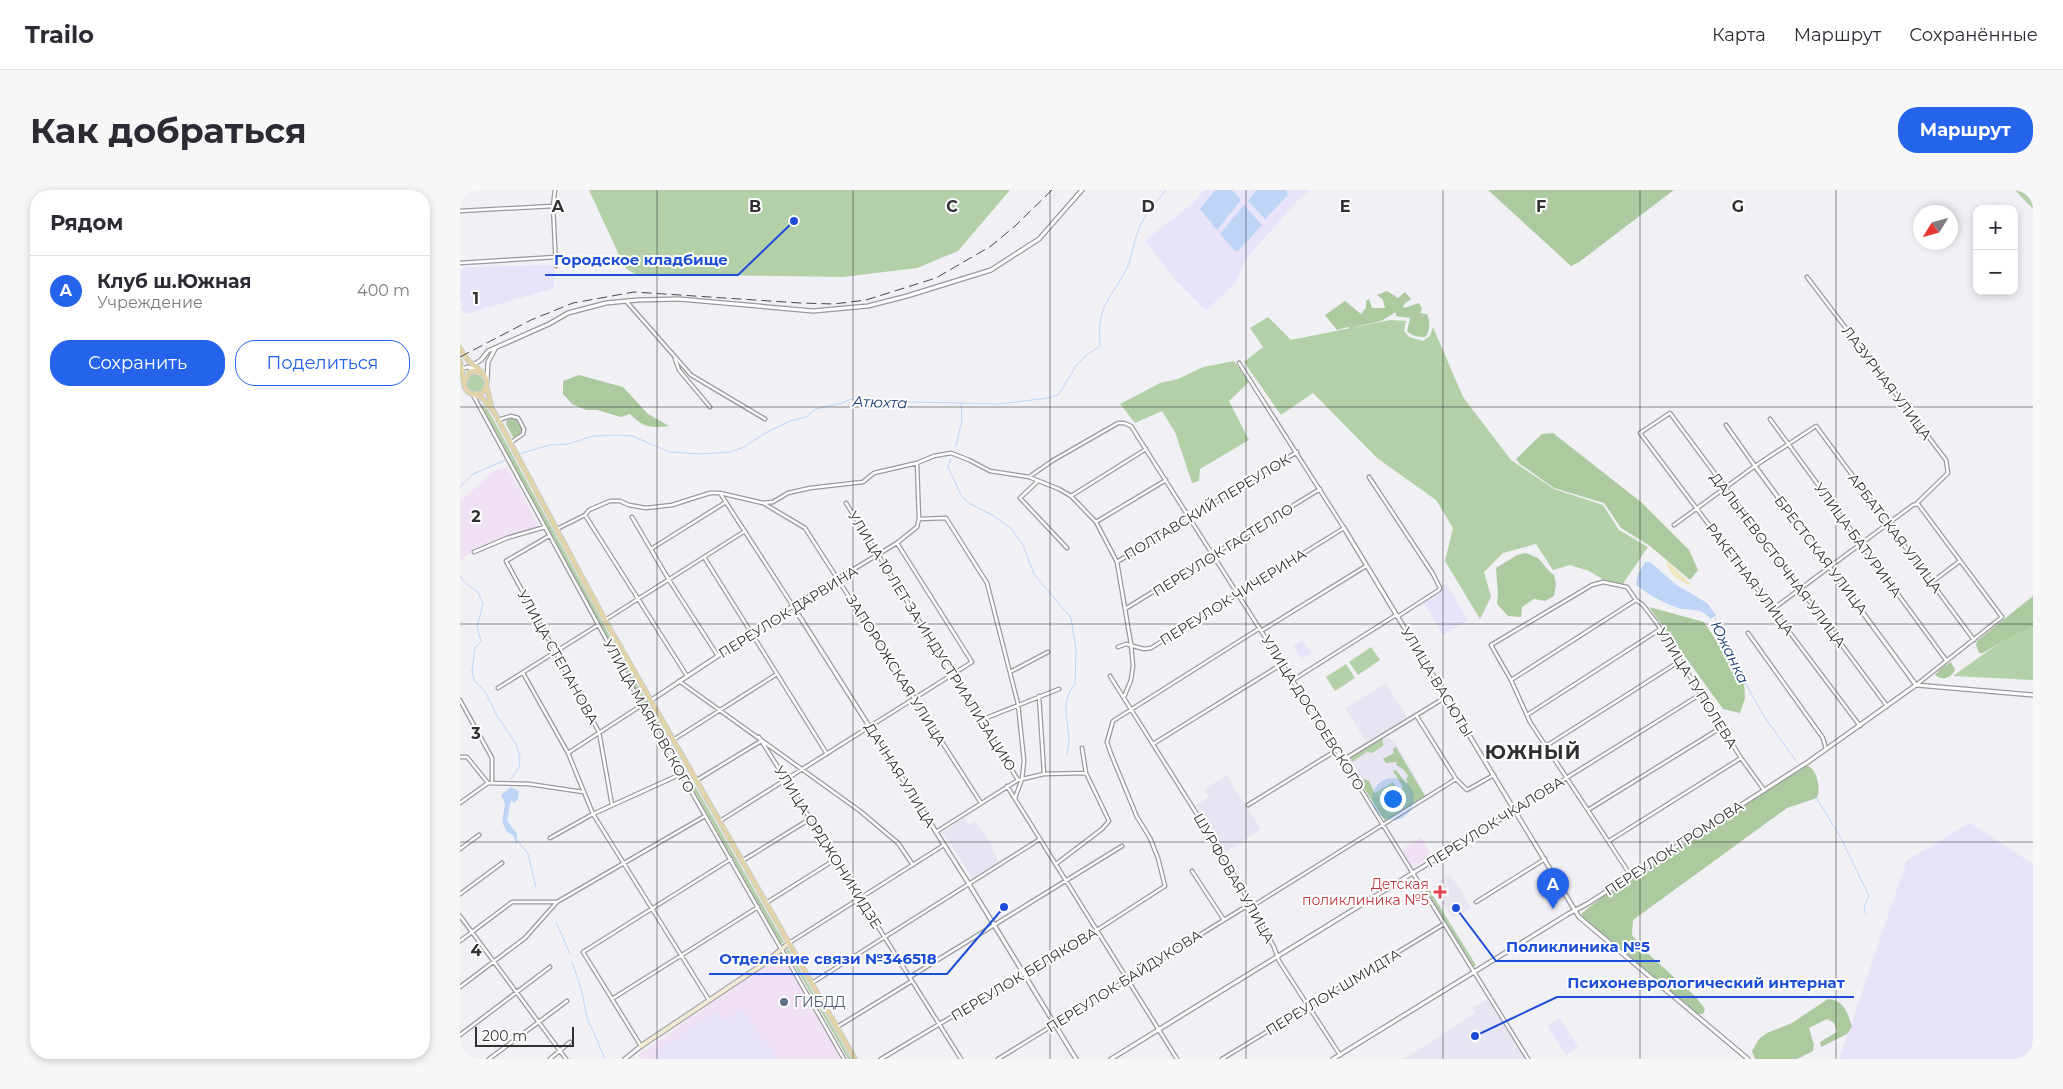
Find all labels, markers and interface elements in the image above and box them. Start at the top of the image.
text: Trailo [25,20,94,49]
text: Карта [1712,24,1766,46]
text: Маршрут [1794,24,1881,46]
text: Сохранённые [1909,24,2038,46]
button: Маршрут [1898,107,2033,153]
text: Как добраться [30,109,307,152]
text: A [551,197,565,216]
text: B [749,197,761,216]
text: C [946,197,958,216]
text: D [1141,197,1155,216]
text: E [1340,197,1350,216]
text: F [1536,197,1546,216]
text: G [1732,197,1744,216]
north arrow [1913,205,1958,250]
map controls [1973,205,2018,295]
button: + [1973,205,2018,250]
text: Рядом [50,210,123,235]
callout: Городское кладбище [545,245,738,275]
text: Городское кладбище [554,250,728,269]
button: − [1973,250,2018,295]
text: Клуб ш.Южная [97,270,251,293]
text: A [60,281,72,300]
text: 400 m [357,281,410,300]
text: 1 [473,289,479,308]
text: Учреждение [97,293,203,312]
street label: ЛАЗУРНАЯ УЛИЦА [1838,322,1936,444]
button: Сохранить [50,340,225,386]
button: Поделиться [235,340,410,386]
water label: Атюхта [851,392,908,412]
street label: ПОЛТАВСКИЙ ПЕРЕУЛОК [1121,450,1294,564]
street label: ДАЛЬНЕВОСТОЧНАЯ УЛИЦА [1706,469,1850,652]
street label: АРБАТСКАЯ УЛИЦА [1844,470,1946,597]
street label: УЛИЦА БАТУРИНА [1810,479,1906,602]
street label: БРЕСТСКАЯ УЛИЦА [1770,492,1872,618]
street label: ПЕРЕУЛОК ГАСТЕЛЛО [1149,499,1297,601]
text: 2 [471,507,481,526]
street label: УЛИЦА 10 ЛЕТ ЗА ИНДУСТРИАЛИЗАЦИЮ [844,508,1020,774]
street label: РАКЕТНАЯ УЛИЦА [1702,519,1798,639]
street label: ПЕРЕУЛОК ЧИЧЕРИНА [1156,544,1310,649]
street label: ПЕРЕУЛОК ДАРВИНА [715,562,861,662]
street label: УЛИЦА СТЕПАНОВА [514,587,603,728]
street label: ЗАПОРОЖСКАЯ УЛИЦА [842,591,950,749]
water label: Южанка [1707,617,1753,687]
street label: УЛИЦА ВАСЮТЫ [1397,624,1477,740]
street label: УЛИЦА ТУПОЛЕВА [1653,624,1742,752]
street label: УЛИЦА ДОСТОЕВСКОГО [1258,632,1368,794]
street label: УЛИЦА МАЯКОВСКОГО [599,636,699,796]
street label: ДАЧНАЯ УЛИЦА [861,719,940,831]
text: 3 [470,724,481,743]
district label: ЮЖНЫЙ [1485,741,1581,764]
street label: УЛИЦА ОРДЖОНИКИДЗЕ [770,762,886,932]
street label: ПЕРЕУЛОК ЧКАЛОВА [1423,772,1568,872]
your location [1380,786,1406,812]
street label: ПЕРЕУЛОК ГРОМОВА [1601,796,1747,899]
street label: ШУРФОВАЯ УЛИЦА [1189,810,1279,947]
pin: A [1537,868,1569,909]
place label: Детская поликлиника №5 [1302,875,1429,909]
marker: Детская поликлиника №5 [1433,885,1447,899]
street label: ПЕРЕУЛОК БЕЛЯКОВА [947,923,1101,1025]
street label: ПЕРЕУЛОК БАЙДУКОВА [1043,925,1206,1036]
callout: Поликлиника №5 [1496,931,1660,961]
text: Поликлиника №5 [1506,937,1650,956]
text: 4 [470,941,482,960]
callout: Отделение связи №346518 [709,944,947,974]
street label: ПЕРЕУЛОК ШМИДТА [1262,944,1404,1039]
text: Отделение связи №346518 [719,949,937,968]
callout: Психоневрологический интернат [1557,967,1854,997]
text: Психоневрологический интернат [1567,973,1845,992]
place label: ГИБДД [794,993,846,1011]
marker: ГИБДД [778,996,790,1008]
scale bar [475,1024,574,1047]
text: 200 m [482,1027,527,1045]

